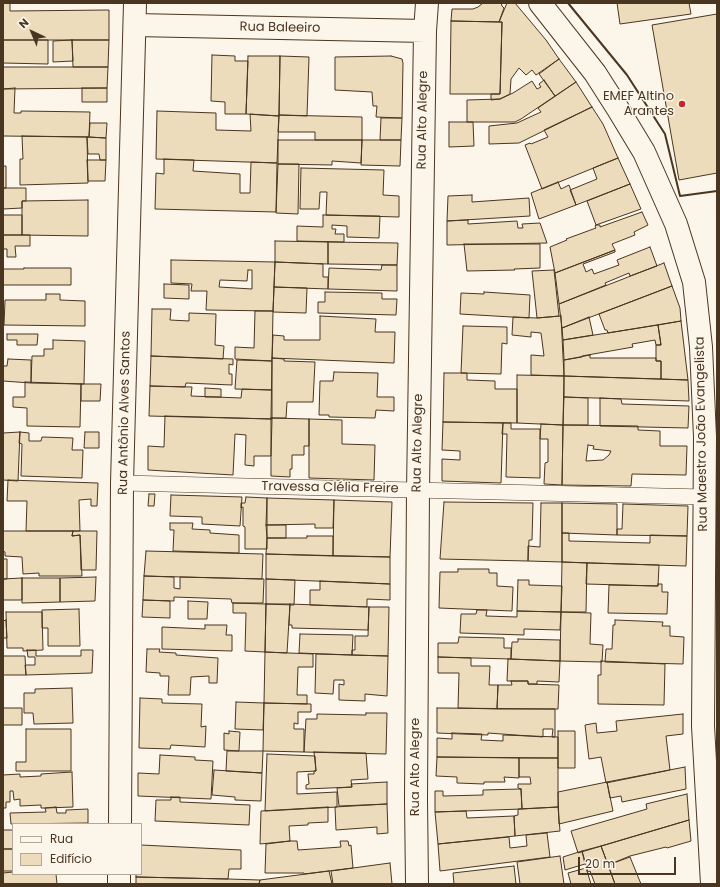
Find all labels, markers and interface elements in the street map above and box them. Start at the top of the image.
north arrow [12,12,52,52]
text: N [15,15,32,32]
street label: Rua Baleeiro [239,19,321,37]
street label: Rua Alto Alegre [414,71,432,169]
place label: EMEF Altino Arantes [603,89,674,120]
marker: EMEF Altino Arantes [677,99,687,109]
street label: Rua Antônio Alves Santos [116,331,134,495]
street label: Rua Maestro João Evangelista [692,336,712,532]
street label: Rua Alto Alegre [409,394,427,492]
street label: Travessa Clélia Freire [261,479,399,497]
street label: Rua Alto Alegre [408,718,424,816]
legend [12,823,142,875]
text: Rua [50,830,73,847]
scale bar [580,849,678,875]
text: Edifício [50,850,92,867]
text: 20 m [585,855,615,872]

